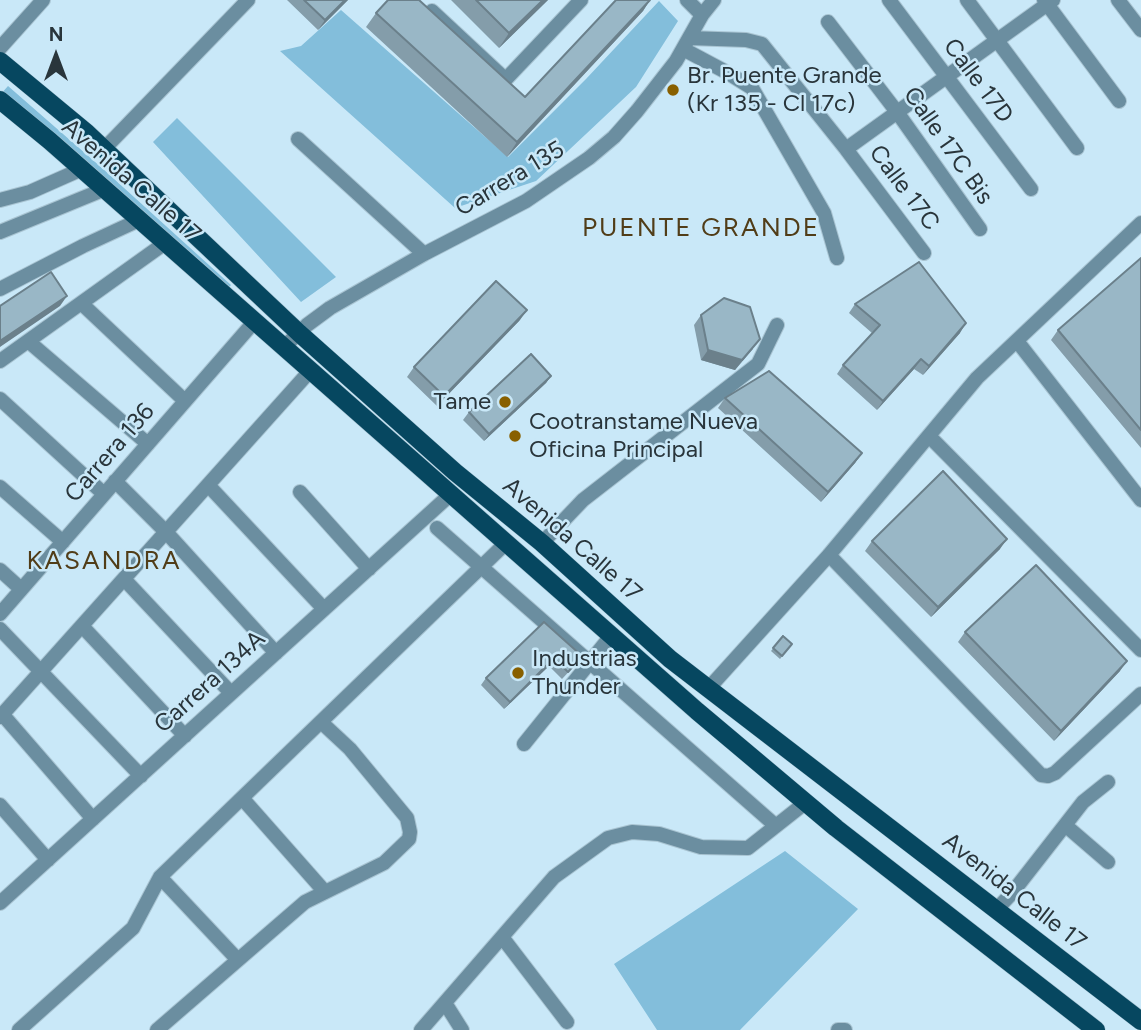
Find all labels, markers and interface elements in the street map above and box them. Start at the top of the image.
north arrow [21,21,91,91]
text: N [49,23,63,46]
street label: Calle 17D [937,33,1019,129]
place label: Br. Puente Grande (Kr 135 - Cl 17c) [687,62,882,118]
marker: Br. Puente Grande (Kr 135 - Cl 17c) [665,82,681,98]
street label: Calle 17C Bis [897,82,999,210]
street label: Avenida Calle 17 [56,113,206,249]
street label: Carrera 135 [450,135,570,223]
street label: Calle 17C [863,140,945,236]
district label: PUENTE GRANDE [584,212,818,244]
place label: Tame [433,388,491,416]
marker: Tame [497,394,513,410]
street label: Carrera 136 [59,398,161,508]
place label: Cootranstame Nueva Oficina Principal [529,408,758,464]
marker: Cootranstame Nueva Oficina Principal [507,428,523,444]
street label: Avenida Calle 17 [497,472,647,608]
district label: KASANDRA [28,545,180,577]
street label: Carrera 134A [149,625,271,739]
place label: Industrias Thunder [532,645,637,701]
marker: Industrias Thunder [510,665,526,681]
street label: Avenida Calle 17 [936,827,1092,957]

